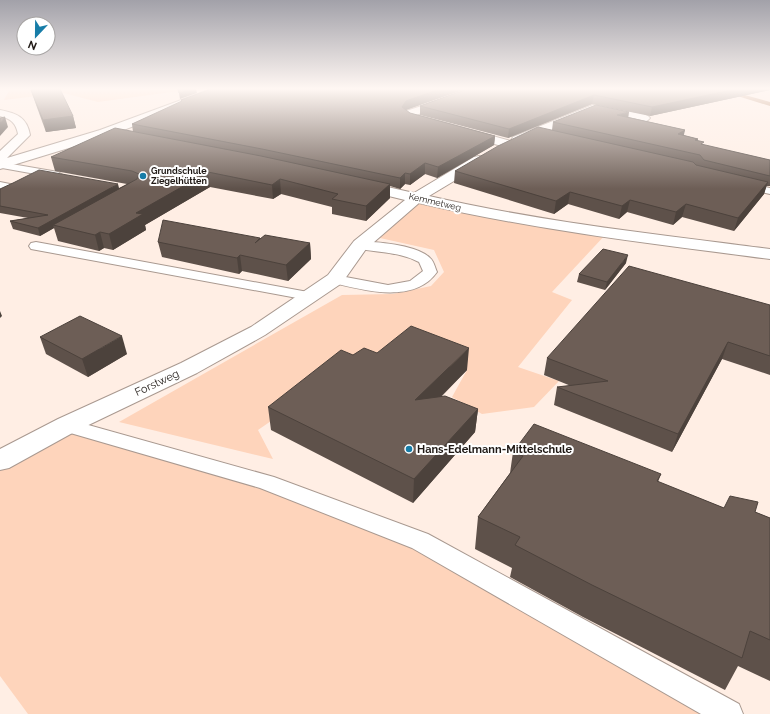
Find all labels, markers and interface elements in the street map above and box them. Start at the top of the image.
north arrow [16,16,56,56]
text: N [26,37,39,52]
place label: Grundschule Ziegelhütten [151,166,207,186]
marker: Grundschule Ziegelhütten [138,171,148,181]
street label: Kemmetweg [408,191,462,213]
street label: Forstweg [133,367,181,399]
place label: Hans-Edelmann-Mittelschule [417,443,573,456]
marker: Hans-Edelmann-Mittelschule [404,444,414,454]

